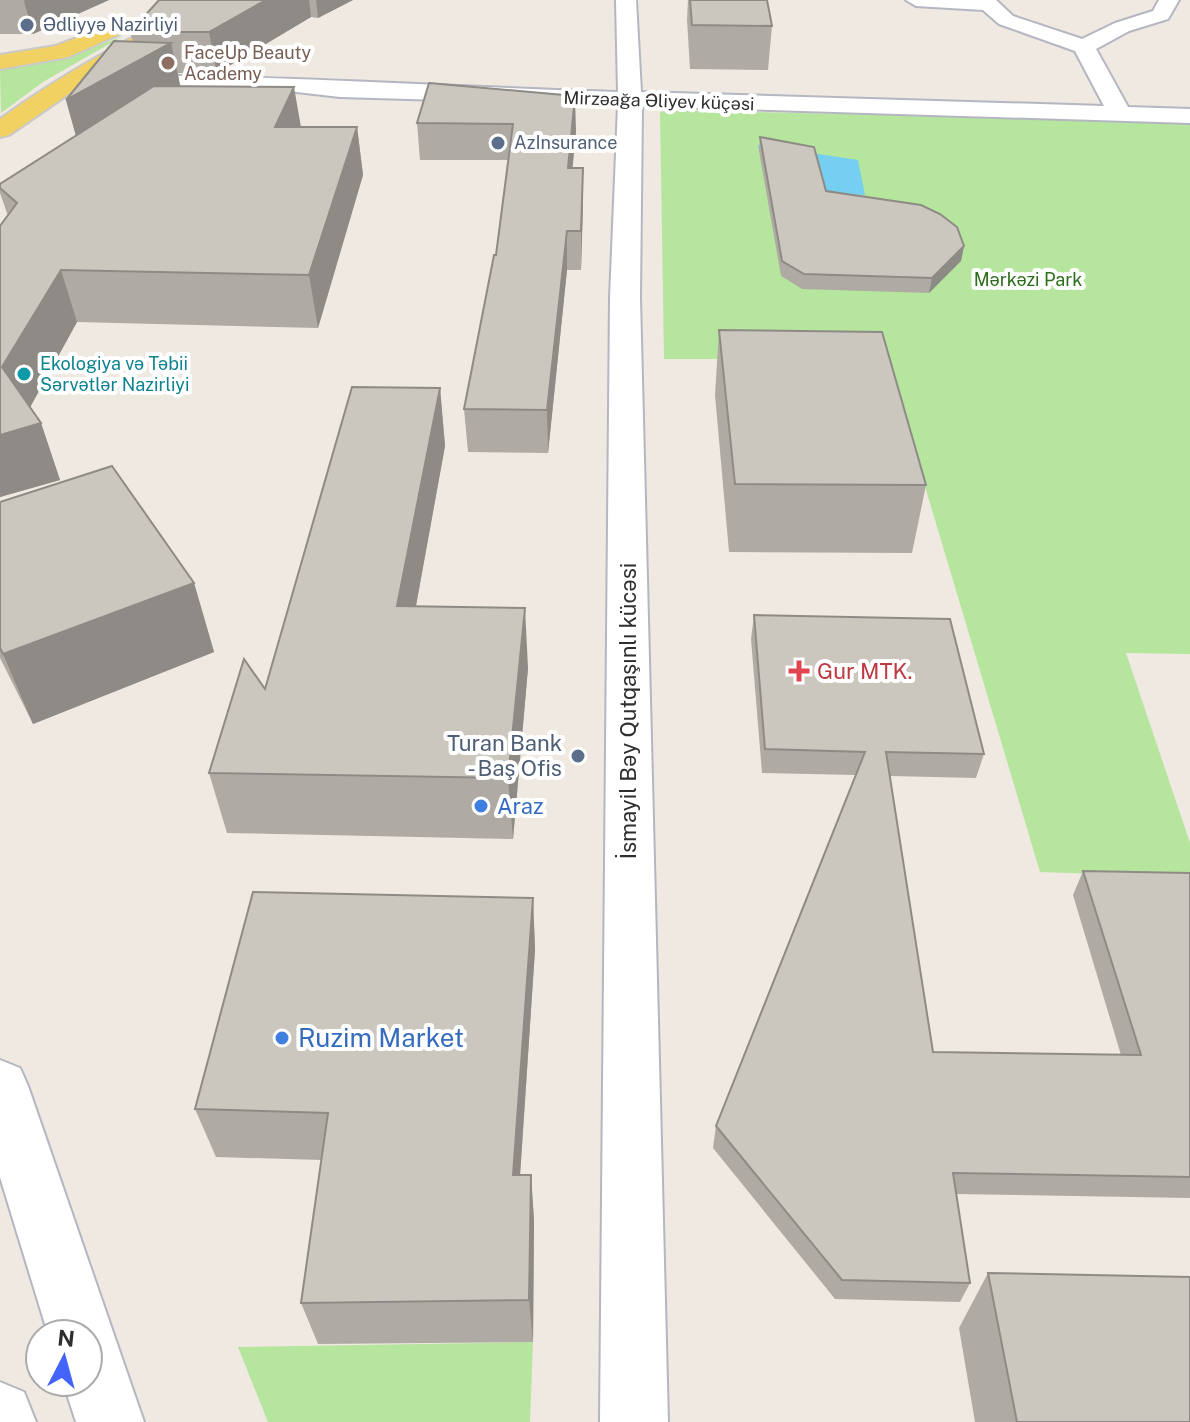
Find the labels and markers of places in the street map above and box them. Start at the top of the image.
place label: Ədliyyə Nazirliyi [43,14,178,35]
marker: Ədliyyə Nazirliyi [18,16,36,34]
place label: FaceUp Beauty Academy [184,42,312,84]
marker: FaceUp Beauty Academy [159,54,177,72]
place label: AzInsurance [514,132,618,153]
marker: AzInsurance [489,134,507,152]
place label: Ekologiya və Təbii Sərvətlər Nazirliyi [40,353,189,395]
marker: Ekologiya və Təbii Sərvətlər Nazirliyi [15,365,33,383]
place label: Gur MTK. [817,658,912,684]
marker: Gur MTK. [788,660,810,682]
place label: Turan Bank - Baş Ofis [447,730,562,781]
marker: Turan Bank - Baş Ofis [569,747,587,765]
place label: Araz [497,793,544,819]
marker: Araz [472,797,490,815]
place label: Ruzim Market [298,1022,464,1053]
marker: Ruzim Market [273,1029,291,1047]

